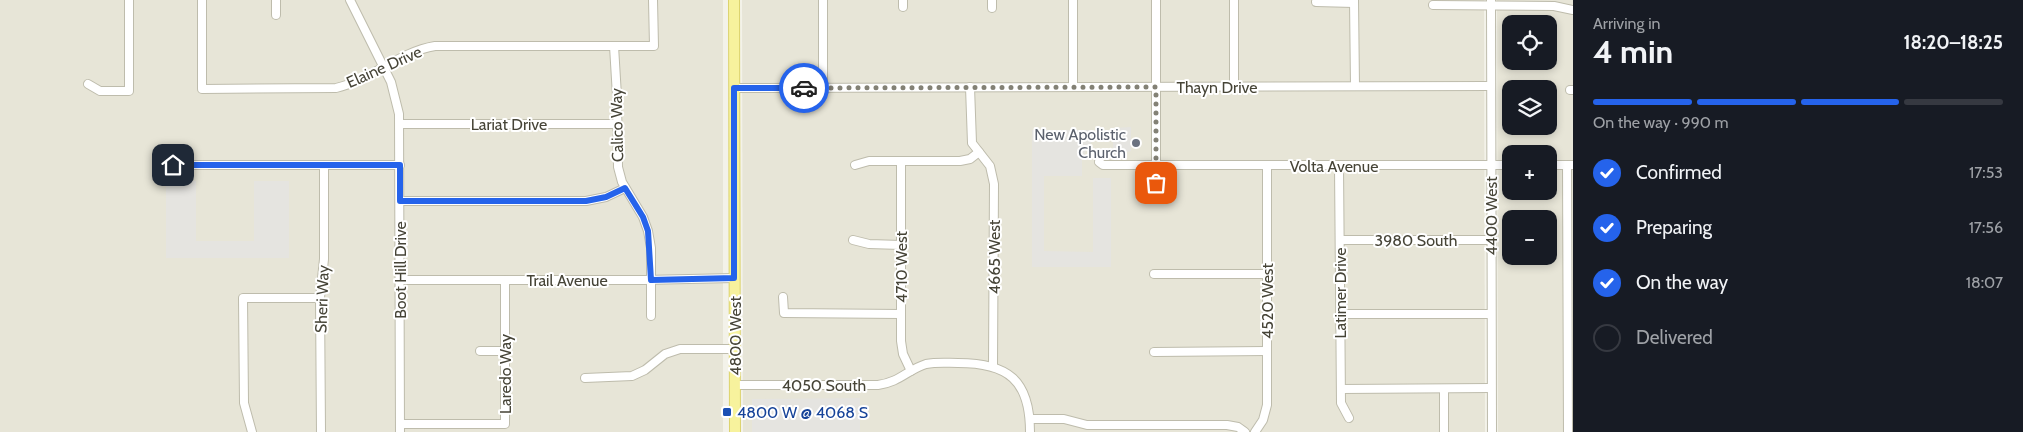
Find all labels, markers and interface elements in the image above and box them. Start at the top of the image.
text: Arriving in [1593,14,1660,33]
map controls [1502,15,1557,265]
button: locate [1502,15,1557,70]
text: 18:20–18:25 [1904,31,2003,54]
text: 4 min [1593,32,1673,71]
street label: Elaine Drive [343,42,425,92]
courier [779,63,829,113]
icon: car [790,74,818,102]
street label: Thayn Drive [1177,78,1257,97]
button: layers [1502,80,1557,135]
street label: Calico Way [607,88,627,162]
text: On the way · 990 m [1593,113,1729,132]
street label: Lariat Drive [471,115,547,134]
place label: New Apolistic Church [1034,125,1126,162]
marker: New Apolistic Church [1130,137,1142,149]
pin [152,144,194,186]
button: + [1502,145,1557,200]
icon: home [159,151,187,179]
street label: Volta Avenue [1290,157,1378,176]
icon: check [1593,159,1621,187]
text: Confirmed [1636,161,1722,184]
pin [1135,162,1177,204]
text: 17:53 [1969,163,2003,182]
icon: bag [1142,169,1170,197]
street label: 4400 West [1482,176,1501,256]
button: − [1502,210,1557,265]
icon: check [1593,214,1621,242]
text: Preparing [1636,216,1712,239]
text: 17:56 [1969,218,2003,237]
street label: 4665 West [985,219,1004,294]
street label: Boot Hill Drive [391,221,410,319]
street label: 4710 West [892,230,911,303]
street label: 3980 South [1375,231,1457,250]
street label: Latimer Drive [1331,247,1350,339]
street label: 4520 West [1258,263,1277,339]
street label: Sheri Way [311,265,333,333]
icon: check [1593,269,1621,297]
street label: Trail Avenue [526,271,608,290]
text: On the way [1636,271,1728,294]
text: 18:07 [1966,273,2003,292]
street label: 4800 West [726,296,745,376]
text: Delivered [1636,326,1713,349]
street label: Laredo Way [496,334,515,414]
street label: 4050 South [782,376,866,395]
place label: 4800 W @ 4068 S [737,403,868,422]
marker: 4800 W @ 4068 S [721,406,733,418]

